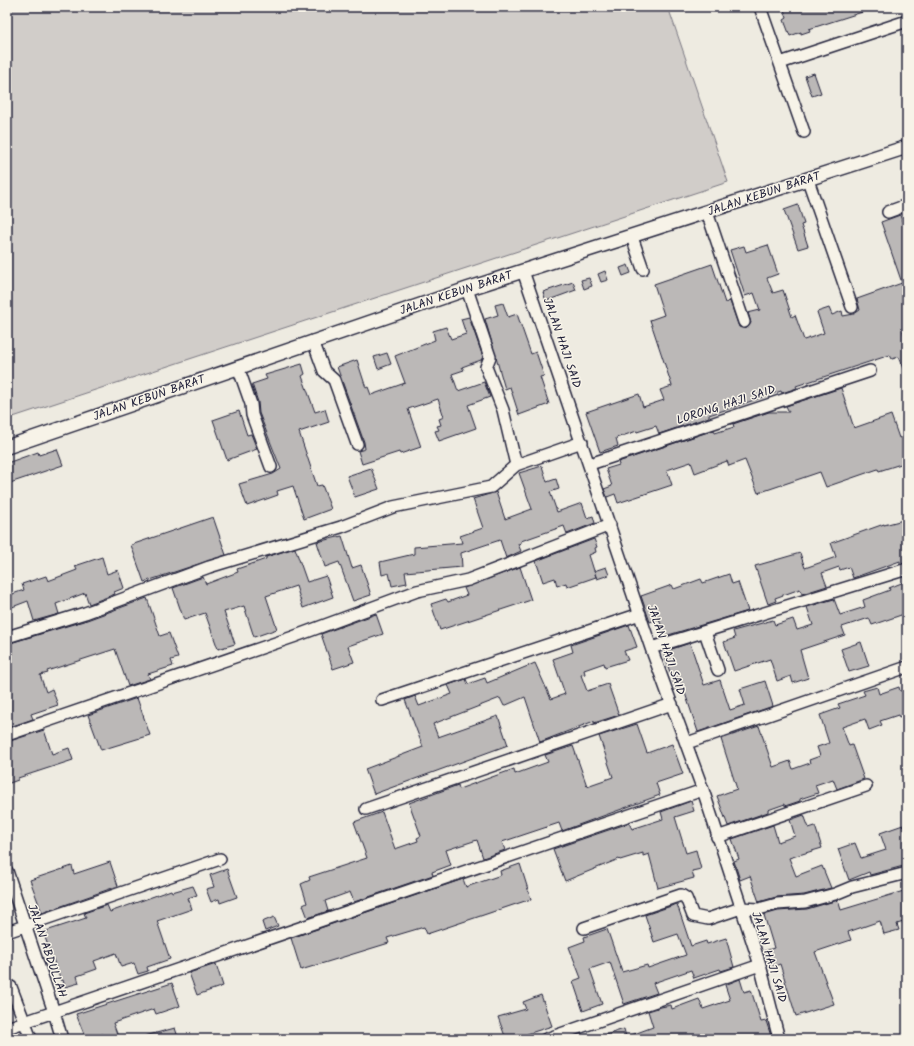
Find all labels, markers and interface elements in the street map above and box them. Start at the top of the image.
street label: JALAN KEBUN BARAT [705,166,824,221]
street label: JALAN KEBUN BARAT [397,265,516,320]
street label: JALAN HAJI SAID [538,295,586,391]
street label: JALAN KEBUN BARAT [90,369,209,426]
street label: LORONG HAJI SAID [674,380,778,430]
street label: JALAN HAJI SAID [642,602,690,698]
street label: JALAN ABDULLAH [22,902,72,1000]
street label: JALAN HAJI SAID [746,909,792,1005]

